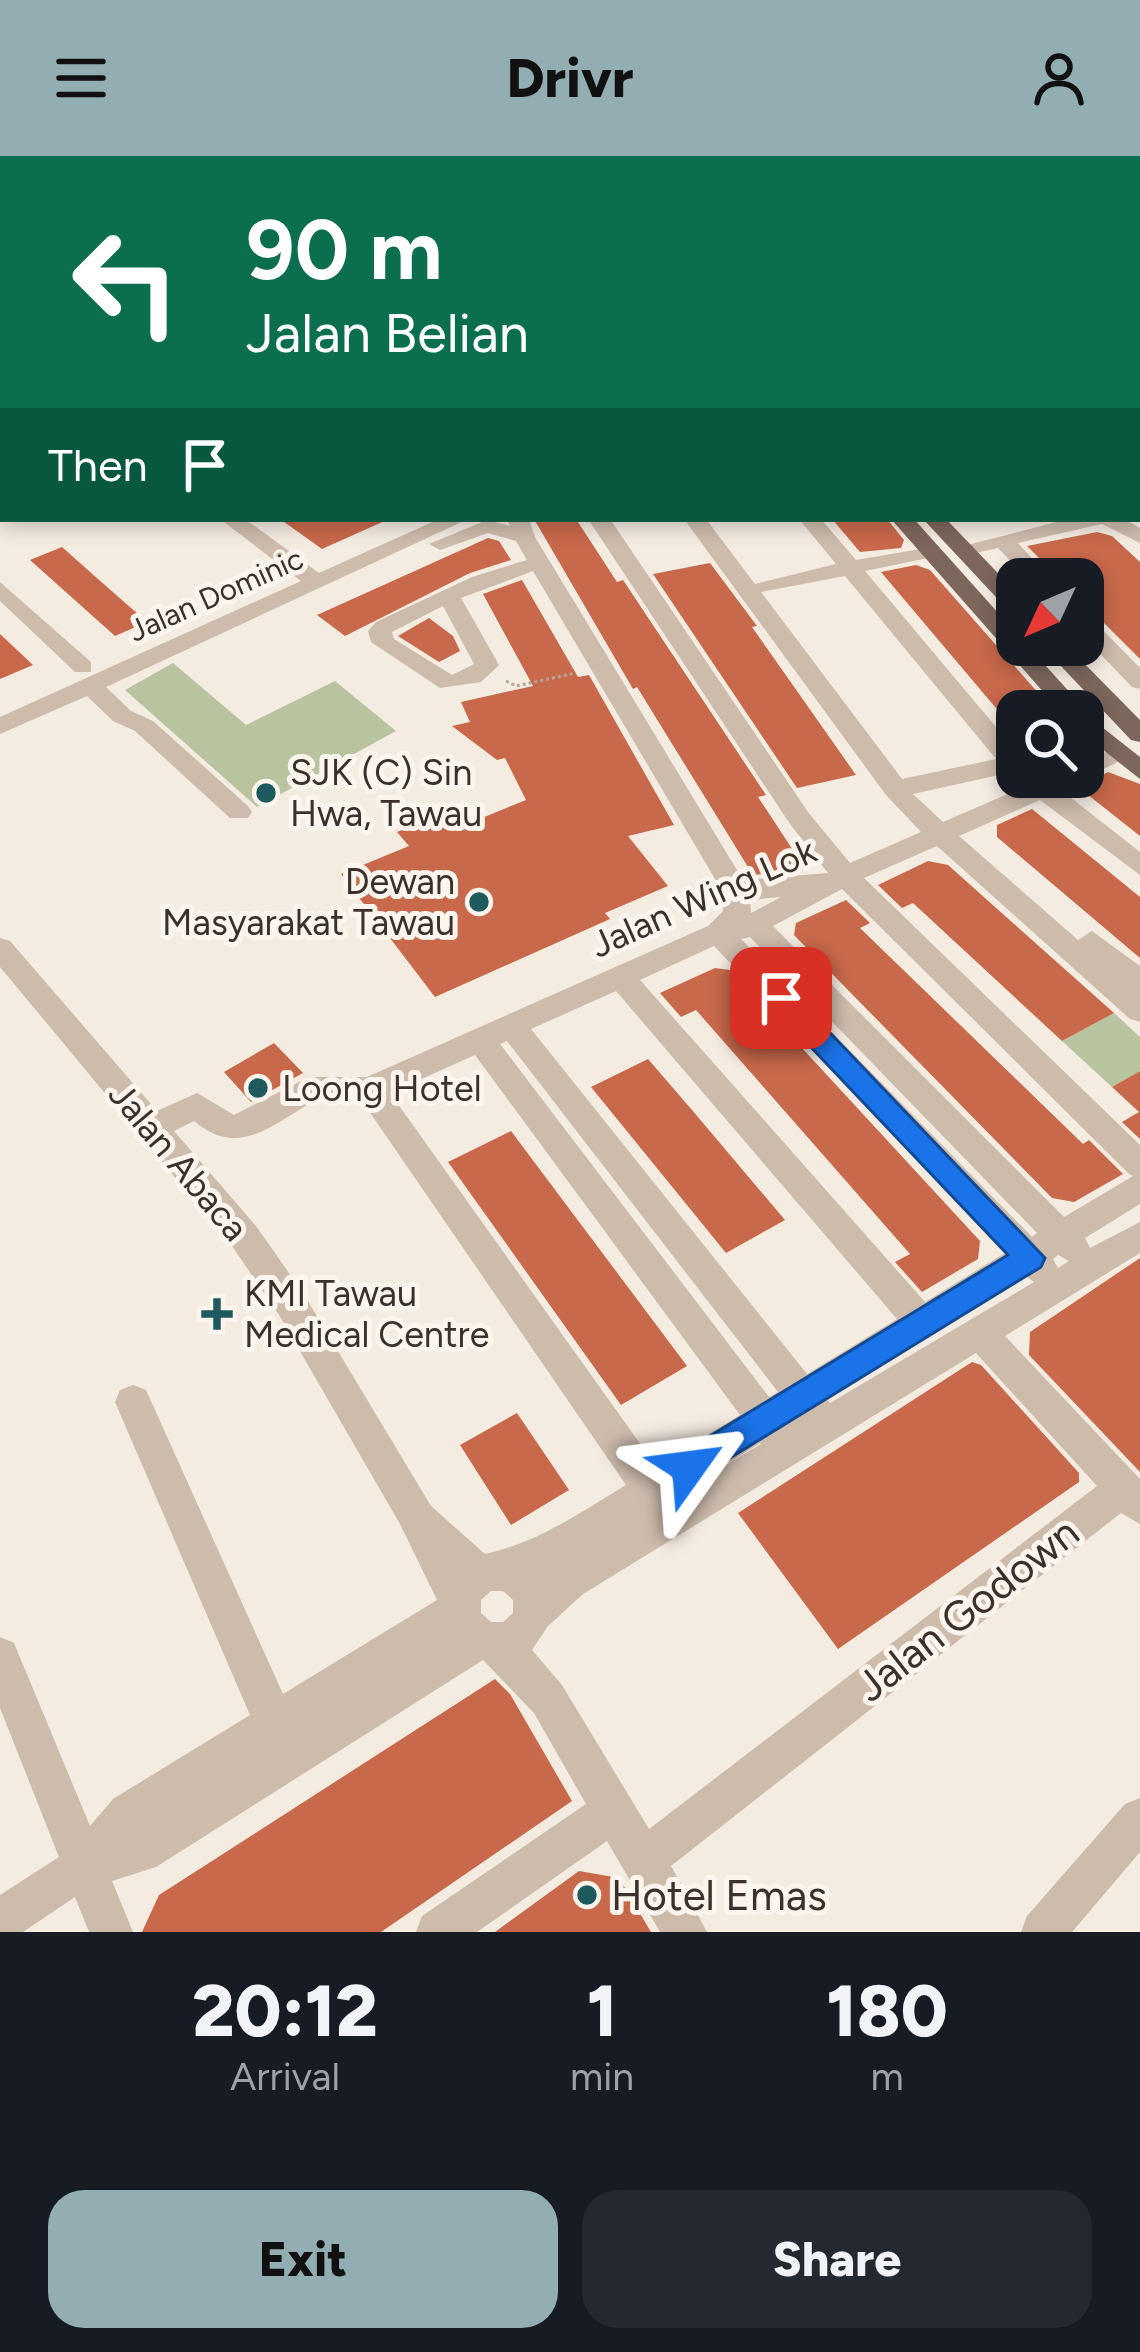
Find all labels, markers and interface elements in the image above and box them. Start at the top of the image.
icon: menu [48,45,114,111]
icon: person [1026,45,1092,111]
text: Drivr [507,46,633,111]
text: 90 m [246,199,442,300]
icon: left [48,204,204,360]
text: Jalan Belian [246,301,529,366]
icon: arrive [172,432,238,498]
text: Then [48,438,148,492]
street label: Jalan Dominic [123,540,309,650]
north arrow [996,558,1104,666]
map controls [996,558,1104,798]
button: search [996,690,1104,798]
place label: SJK (C) Sin Hwa, Tawau [290,751,482,835]
marker: SJK (C) Sin Hwa, Tawau [253,780,279,806]
street label: Jalan Wing Lok [584,828,823,966]
place label: Dewan Masyarakat Tawau [162,860,455,944]
marker: Dewan Masyarakat Tawau [466,889,492,915]
pin [730,947,832,1049]
icon: arrive [748,965,814,1031]
place label: Loong Hotel [282,1067,482,1110]
street label: Jalan Abaca [100,1073,257,1249]
marker: Loong Hotel [245,1075,271,1101]
place label: KMI Tawau Medical Centre [244,1272,489,1356]
marker: KMI Tawau Medical Centre [201,1298,233,1330]
position arrow [626,1404,752,1530]
street label: Jalan Godown [846,1507,1089,1712]
place label: Hotel Emas [611,1870,827,1921]
marker: Hotel Emas [574,1882,600,1908]
text: 20:12 [192,1968,378,2054]
text: 1 [587,1968,617,2054]
text: 180 [826,1968,948,2054]
text: Arrival [230,2053,340,2100]
text: min [570,2053,634,2100]
text: m [870,2053,904,2100]
button: Exit [48,2190,558,2328]
button: Share [582,2190,1092,2328]

